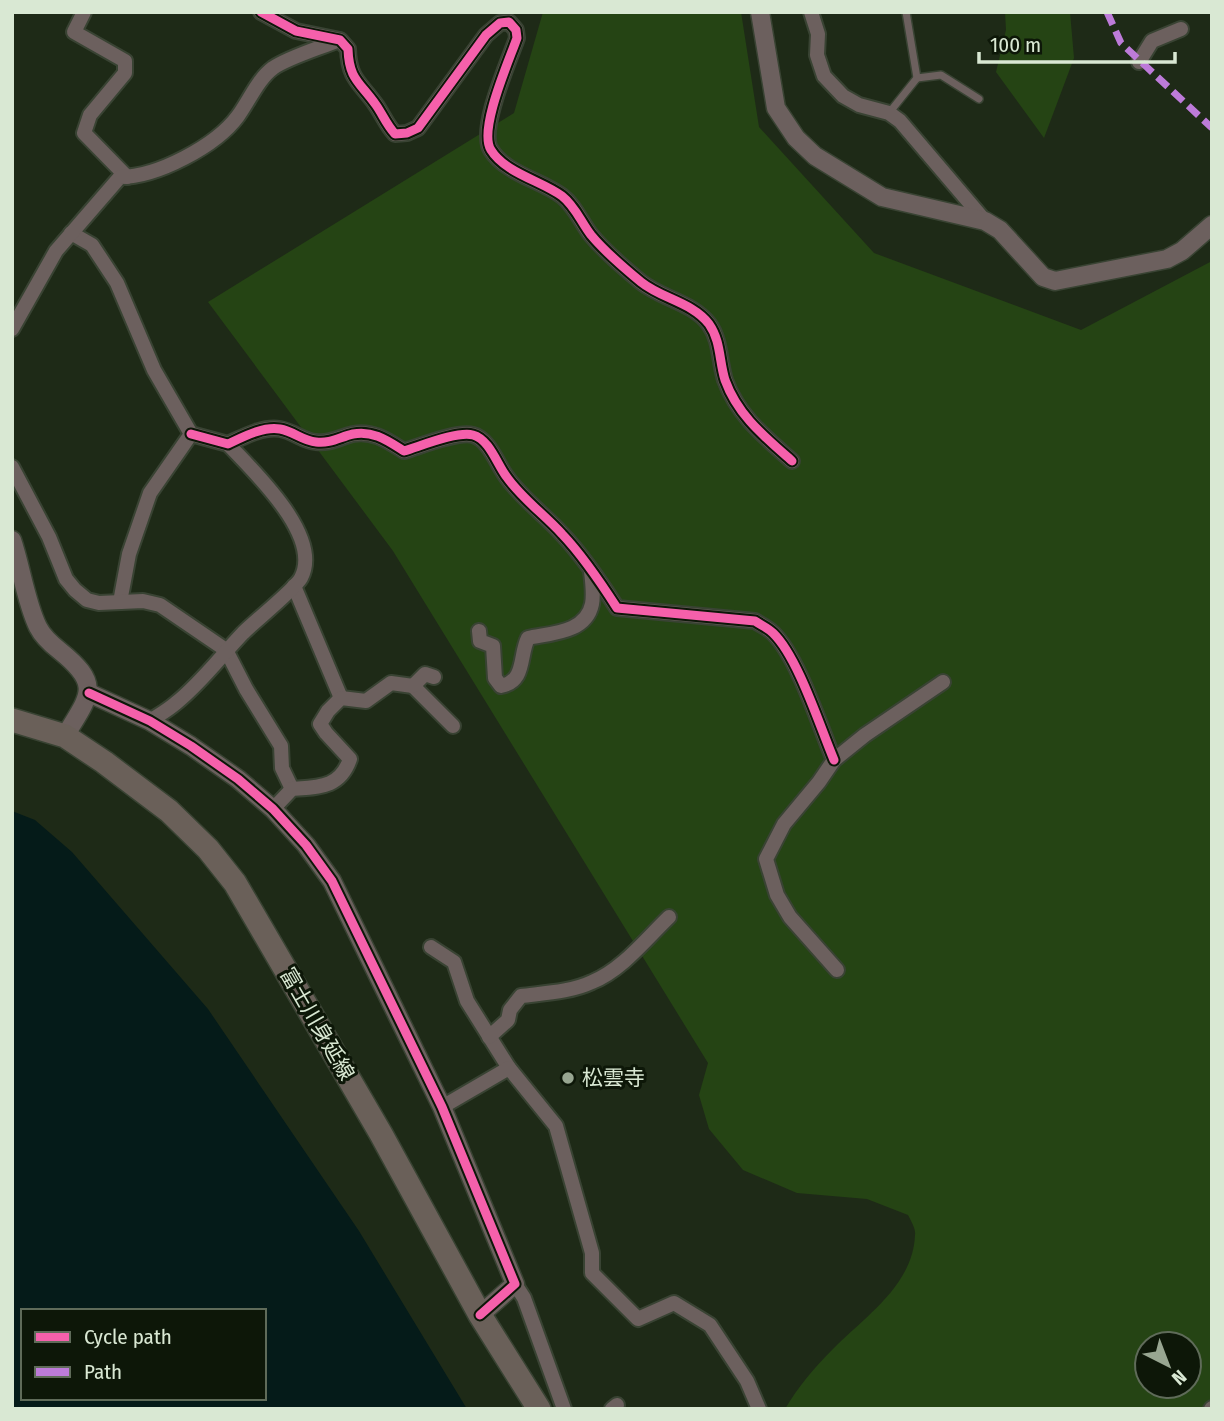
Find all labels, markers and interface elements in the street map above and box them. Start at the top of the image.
scale bar [979,21,1175,65]
text: 100 m [990,32,1041,58]
street label: 富士川身延線 [274,963,360,1085]
place label: 松雲寺 [582,1065,645,1091]
marker: 松雲寺 [560,1070,576,1086]
legend [21,1309,266,1400]
text: Cycle path [84,1324,172,1350]
north arrow [1133,1330,1203,1400]
text: Path [84,1359,122,1385]
text: N [1167,1365,1191,1390]

